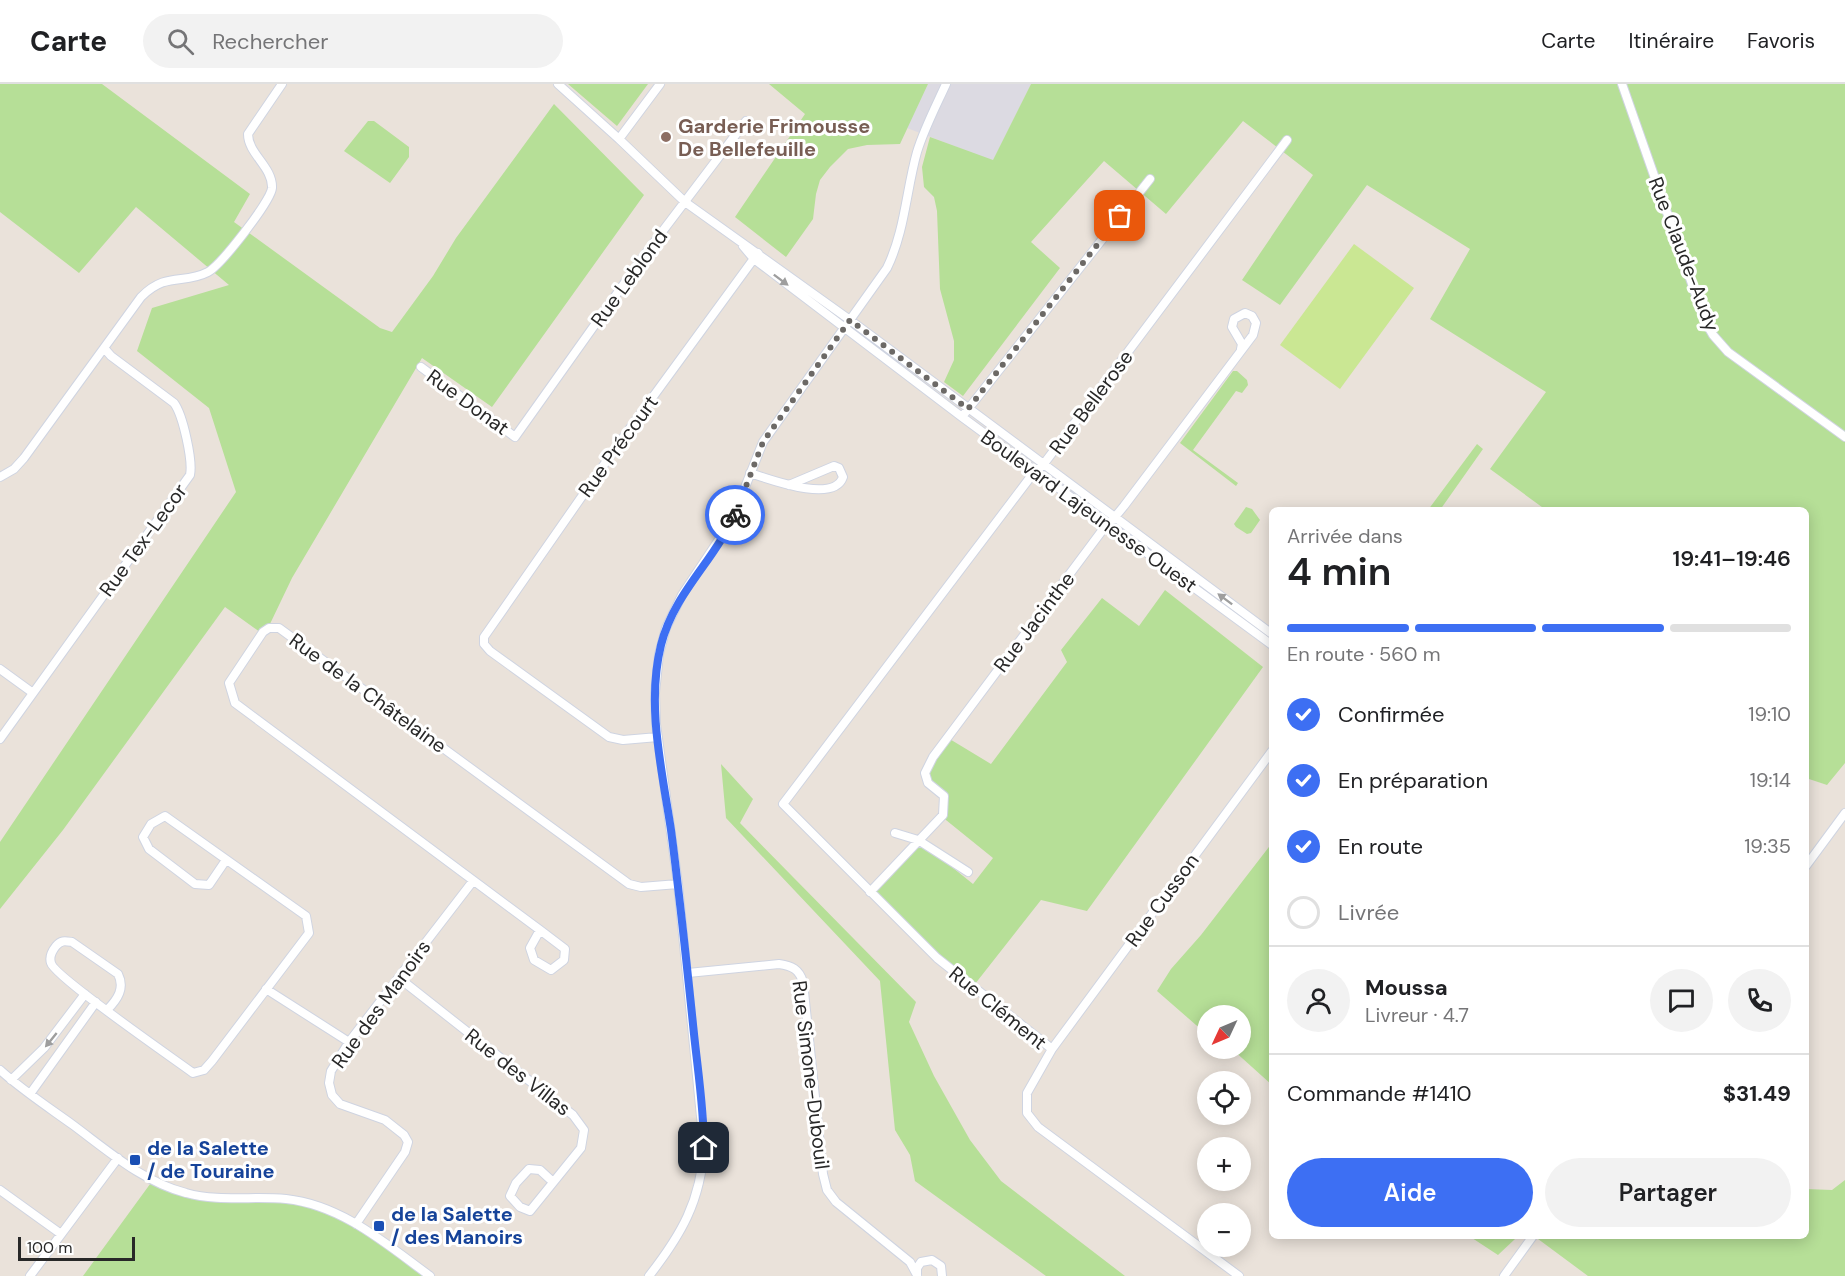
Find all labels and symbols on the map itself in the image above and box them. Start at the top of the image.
place label: Garderie Frimousse De Bellefeuille [678,113,870,162]
marker: Garderie Frimousse De Bellefeuille [659,130,673,144]
street label: Rue Claude-Audy [1643,173,1725,335]
pin [1094,190,1145,241]
street label: Rue Leblond [585,224,673,332]
one-way arrow [773,274,789,286]
street label: Rue Bellerose [1043,345,1139,459]
street label: Rue Donat [422,363,514,441]
street label: Rue Précourt [572,390,664,502]
street label: Boulevard Lajeunesse Ouest [976,424,1202,598]
street label: Rue Tex-Lecor [93,478,193,602]
courier [705,485,765,545]
street label: Rue Jacinthe [988,567,1080,677]
one-way arrow [1217,593,1233,605]
street label: Rue de la Châtelaine [284,627,452,759]
street label: Rue Cusson [1119,848,1205,952]
street label: Rue des Manoirs [326,935,436,1073]
street label: Rue Clément [944,961,1052,1056]
street label: Rue Simone-Dubouil [787,979,835,1171]
north arrow [1197,1005,1251,1059]
street label: Rue des Villas [460,1023,576,1121]
one-way arrow [45,1032,58,1047]
pin [678,1122,729,1173]
place label: de la Salette / de Touraine [147,1135,275,1184]
marker: de la Salette / de Touraine [128,1153,142,1167]
place label: de la Salette / des Manoirs [391,1201,523,1250]
marker: de la Salette / des Manoirs [372,1219,386,1233]
scale bar [18,1234,135,1262]

